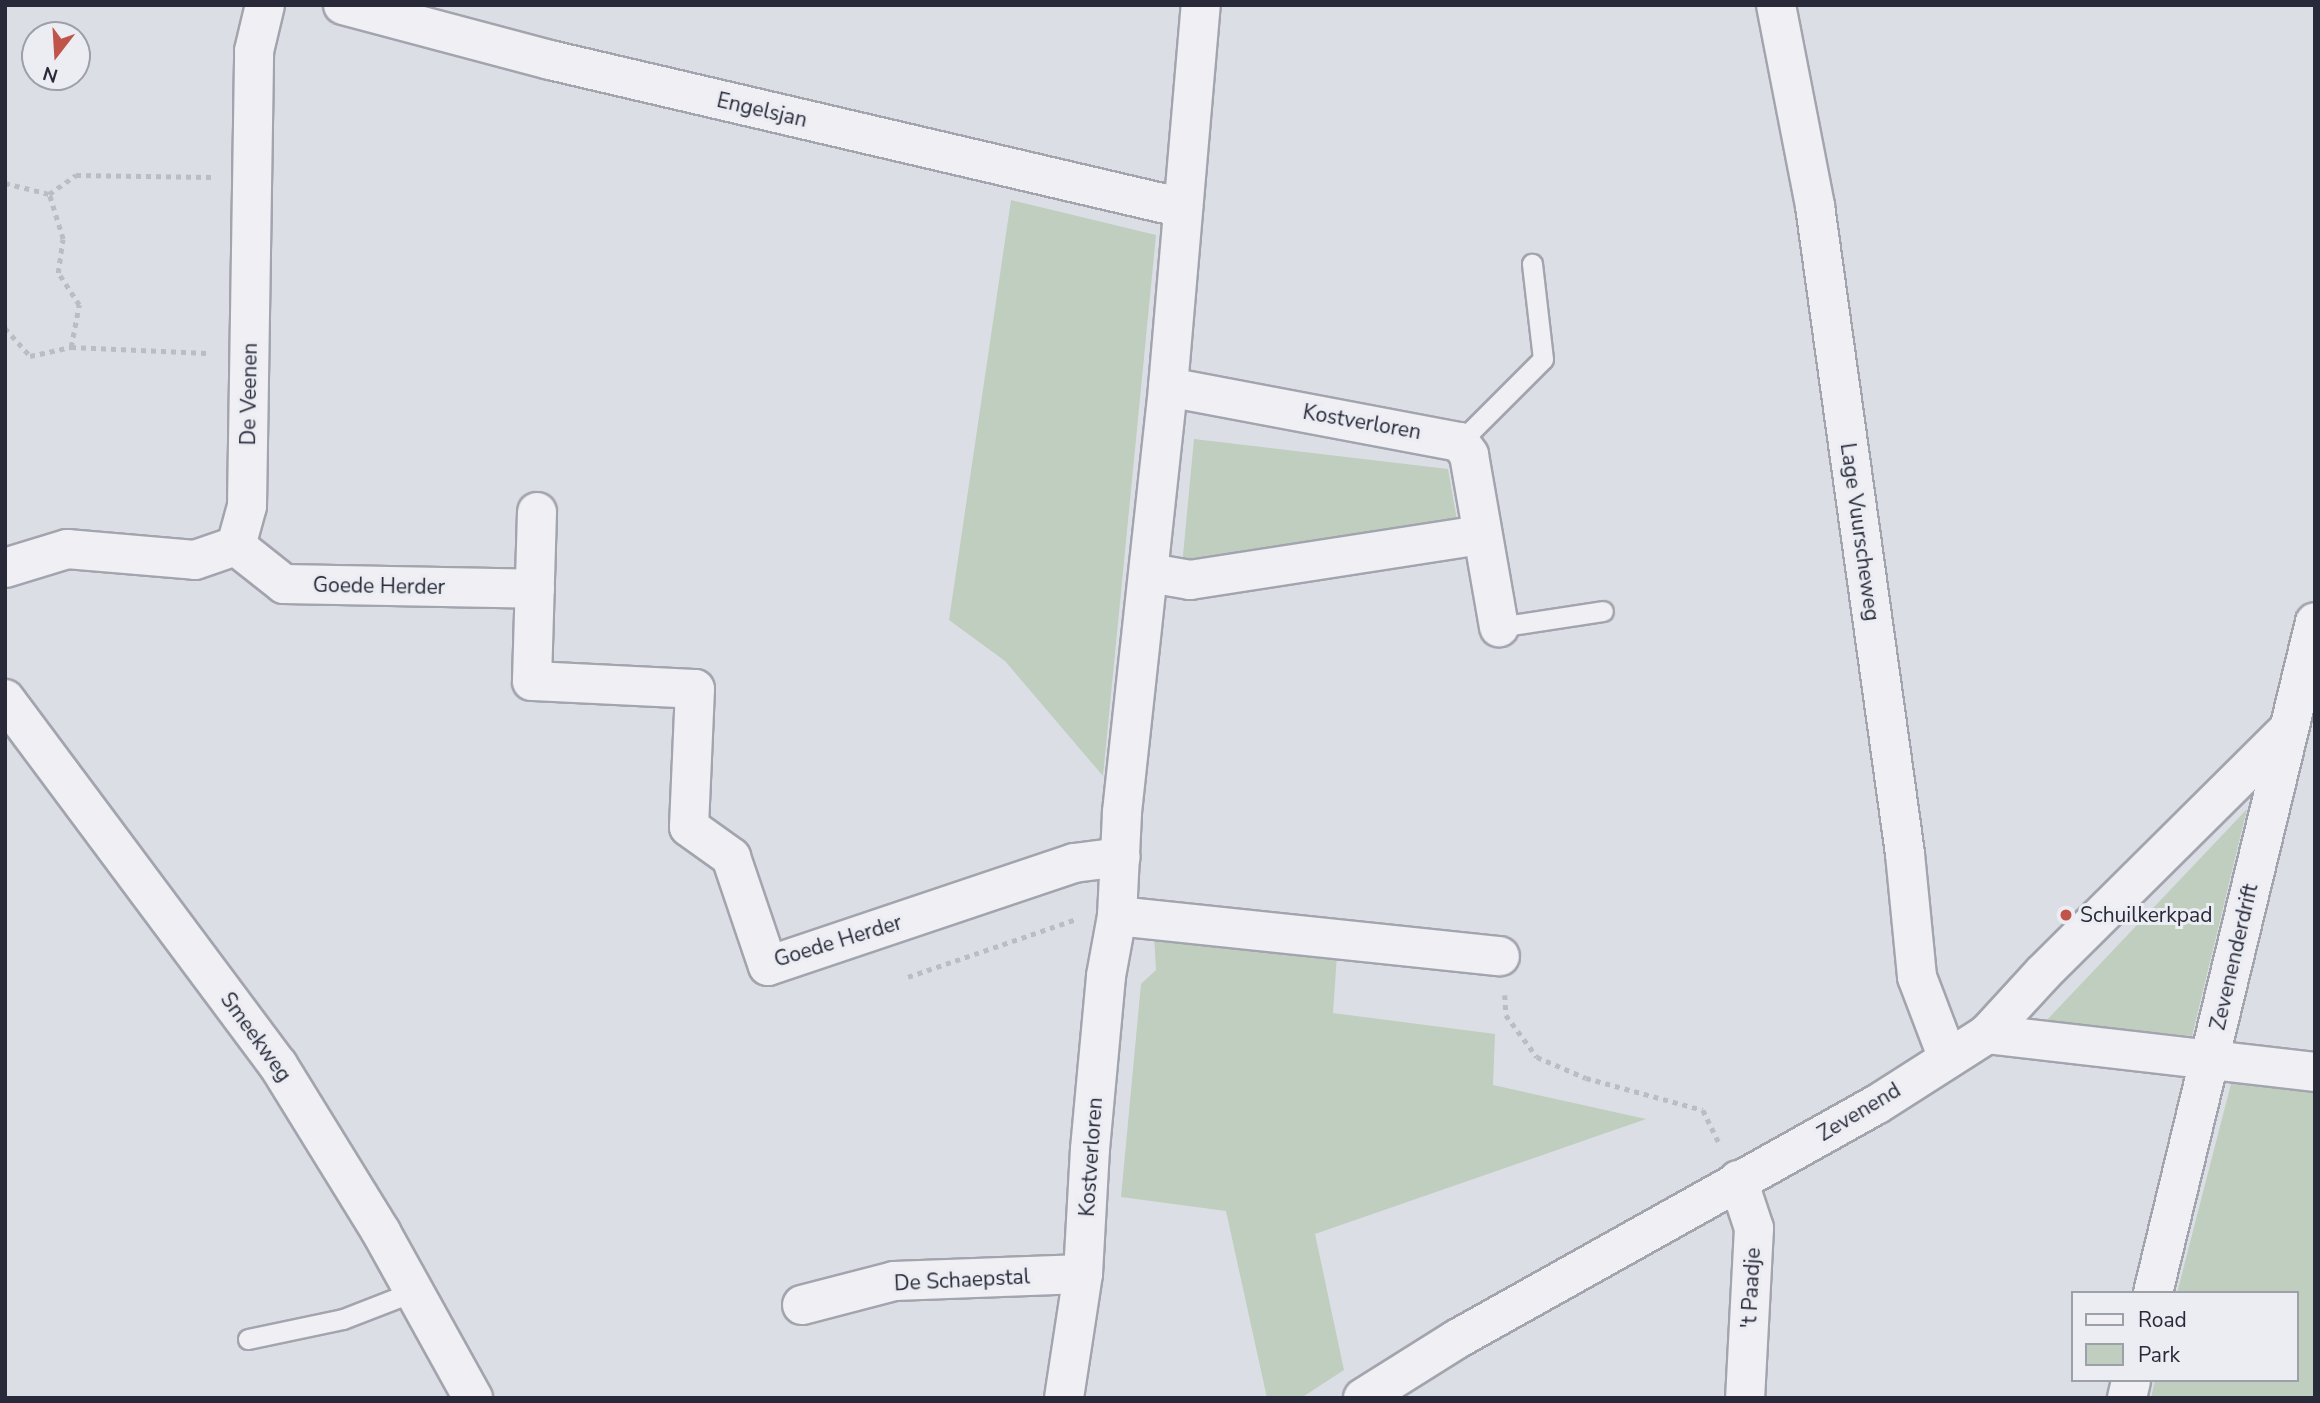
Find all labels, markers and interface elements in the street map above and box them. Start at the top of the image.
north arrow [21,21,91,91]
text: N [40,60,61,89]
street label: Engelsjan [714,87,810,133]
street label: De Veenen [236,342,262,446]
street label: Kostverloren [1301,399,1423,445]
street label: Lage Vuurscheweg [1835,441,1885,623]
street label: Goede Herder [313,572,445,600]
street label: Zevenenderdrift [2205,881,2263,1033]
place label: Schuilkerkpad [2080,902,2212,928]
marker: Schuilkerkpad [2058,907,2074,923]
street label: Goede Herder [771,910,905,972]
street label: Smeekweg [215,987,297,1087]
street label: Zevenend [1813,1077,1905,1147]
street label: Kostverloren [1074,1096,1108,1218]
street label: 't Paadje [1736,1247,1766,1329]
street label: De Schaepstal [893,1264,1031,1296]
legend [2072,1291,2299,1382]
text: Road [2138,1306,2187,1334]
text: Park [2138,1341,2180,1369]

